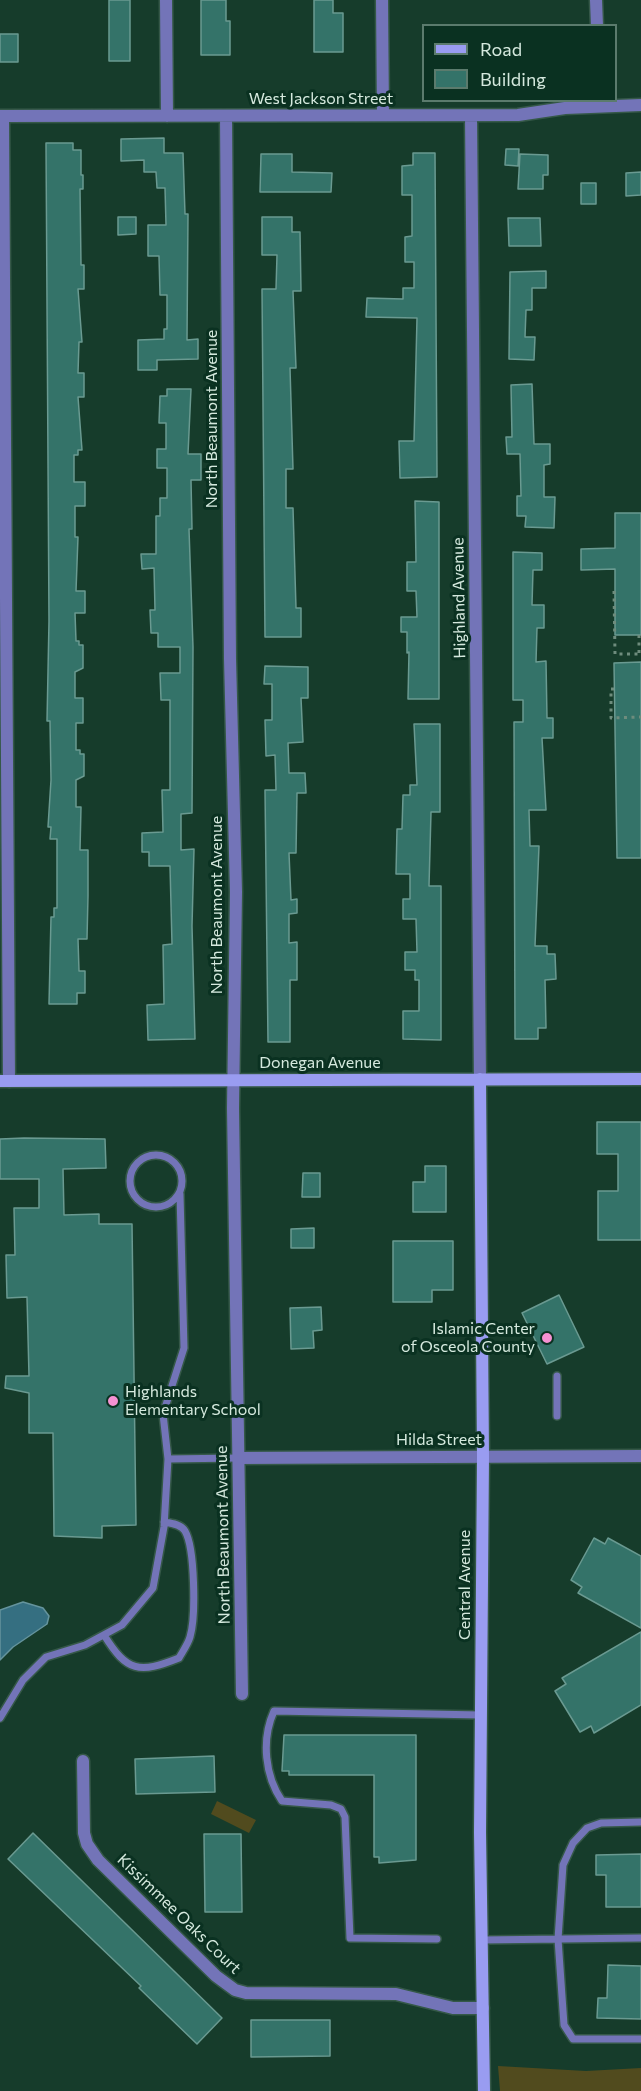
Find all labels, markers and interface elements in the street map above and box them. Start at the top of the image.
legend [422,24,617,102]
text: Road [480,38,522,60]
text: Building [480,68,546,90]
street label: West Jackson Street [249,89,393,109]
street label: North Beaumont Avenue [202,330,222,508]
street label: Highland Avenue [448,537,470,659]
street label: North Beaumont Avenue [207,816,227,994]
street label: Donegan Avenue [259,1053,381,1073]
place label: Islamic Center of Osceola County [401,1319,535,1357]
marker: Islamic Center of Osceola County [540,1331,554,1345]
place label: Highlands Elementary School [125,1382,261,1420]
marker: Highlands Elementary School [106,1394,120,1408]
street label: Hilda Street [396,1430,482,1450]
street label: North Beaumont Avenue [212,1446,234,1624]
street label: Central Avenue [455,1530,475,1640]
street label: Kissimmee Oaks Court [113,1850,245,1978]

